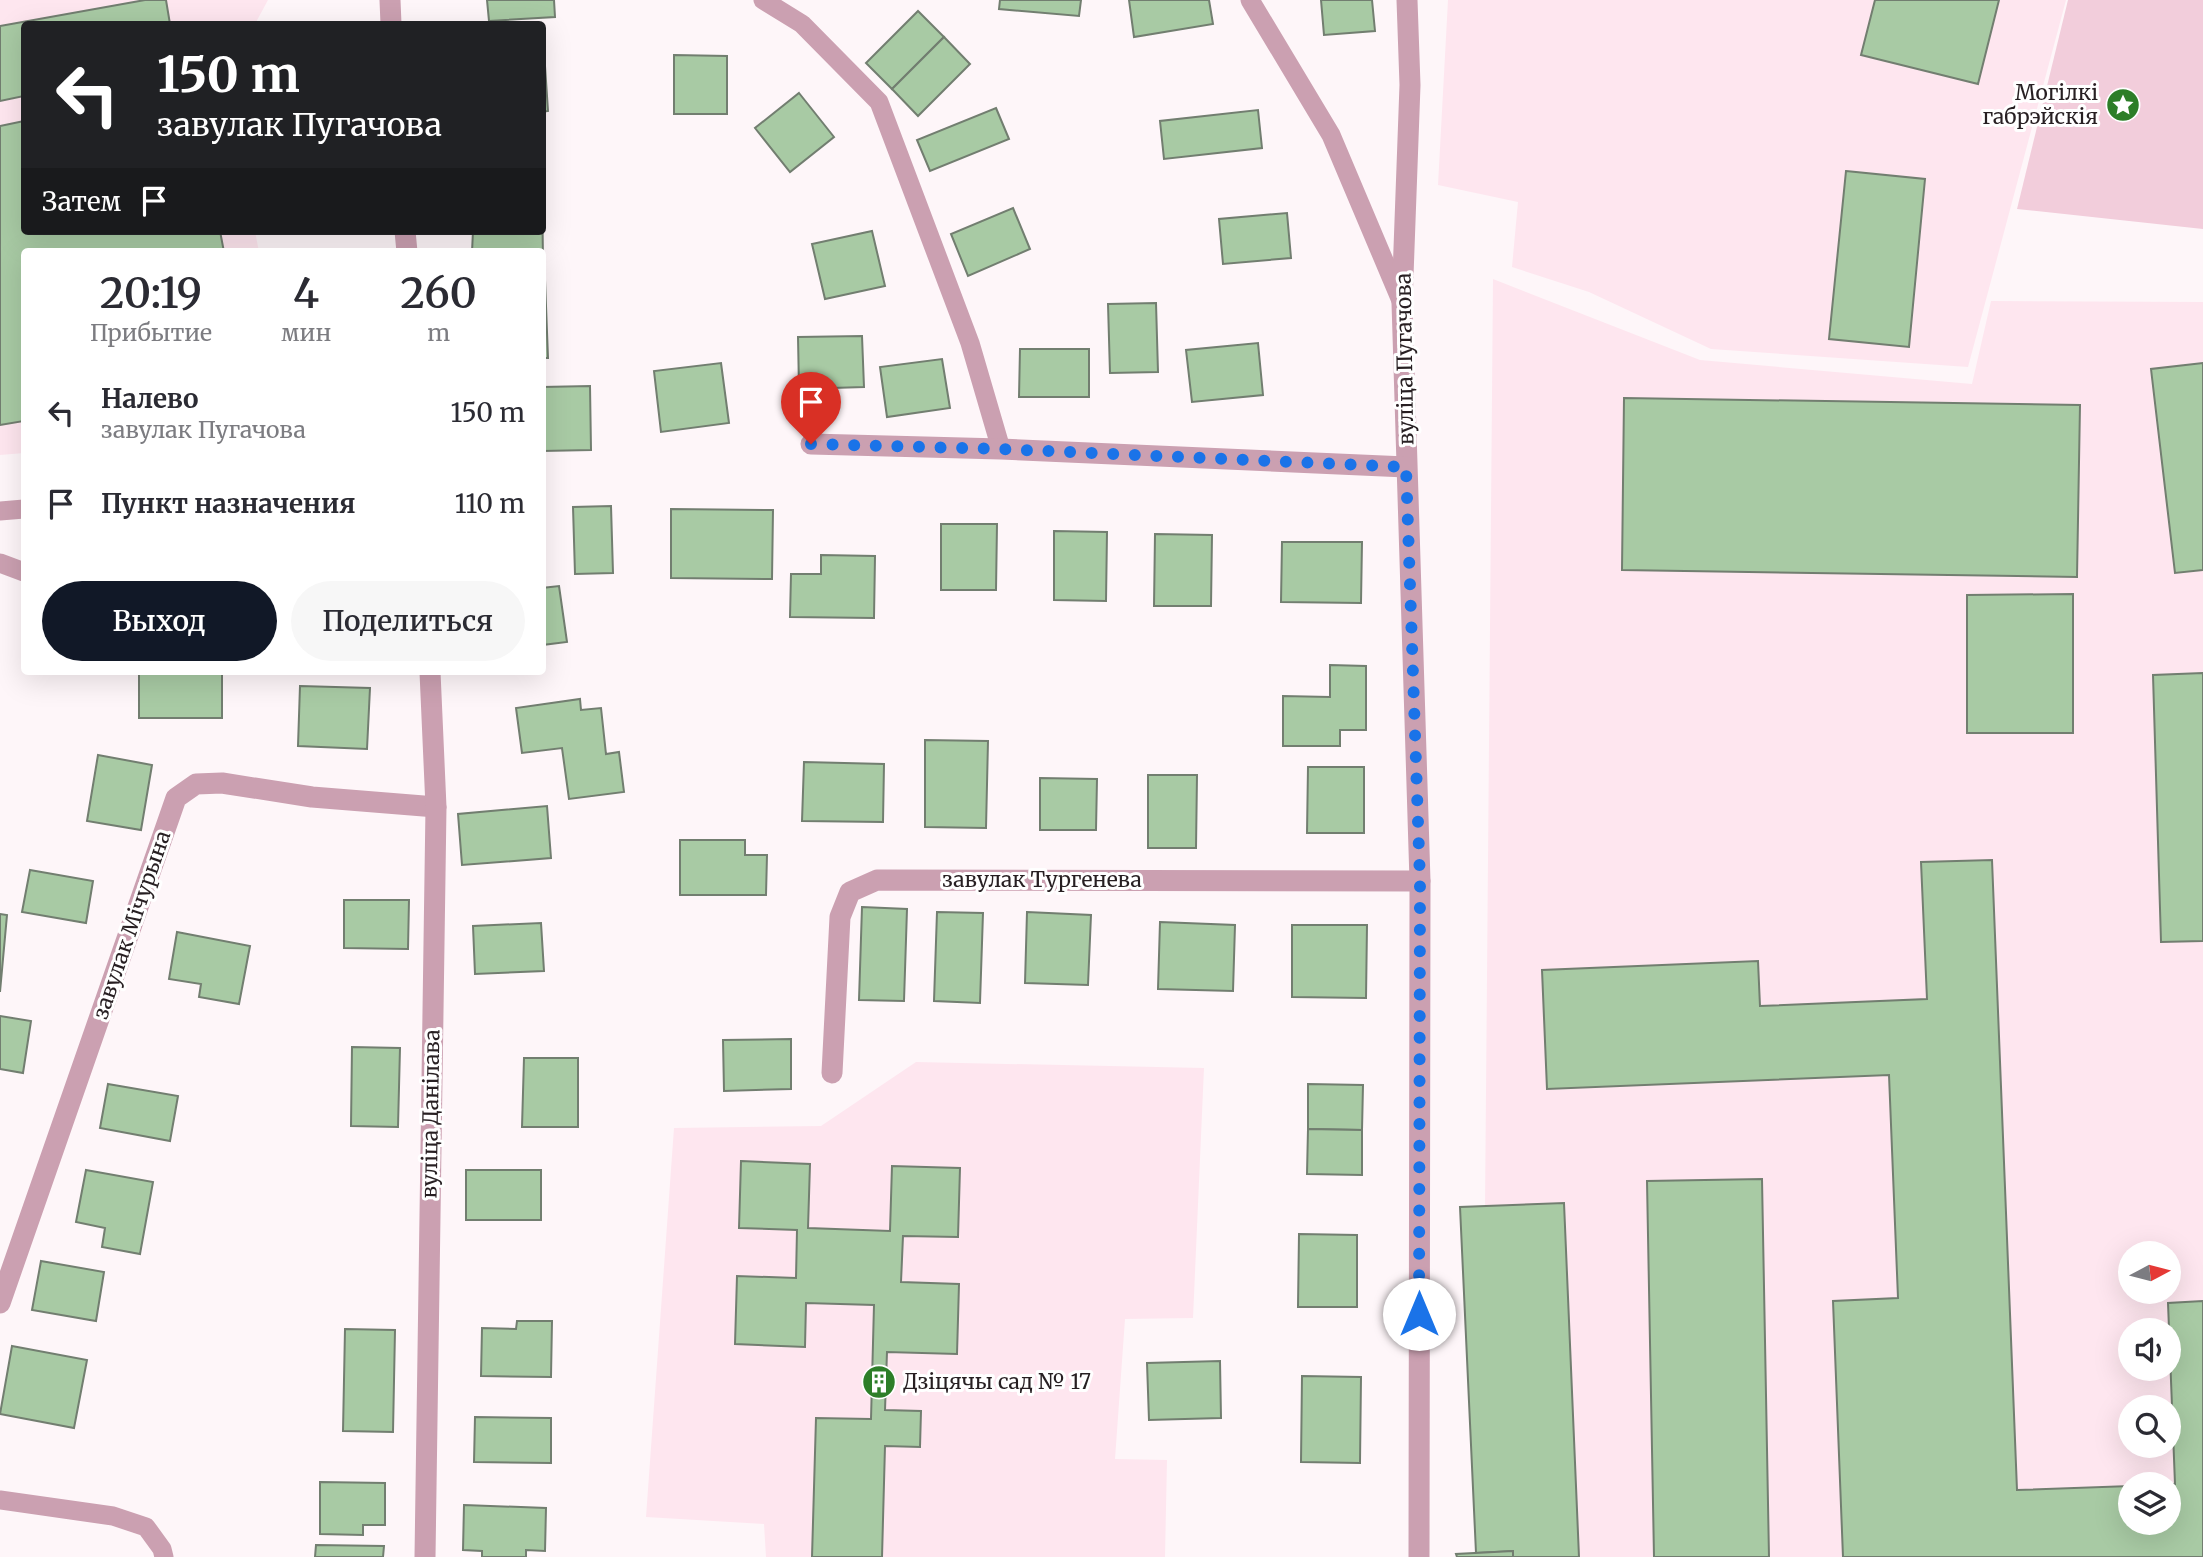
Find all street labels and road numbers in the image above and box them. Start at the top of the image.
street label: вуліца Пугачова [1389,273,1420,445]
street label: завулак Мічурына [87,827,176,1023]
street label: завулак Тургенева [942,866,1142,893]
street label: вуліца Данілава [416,1029,445,1199]

